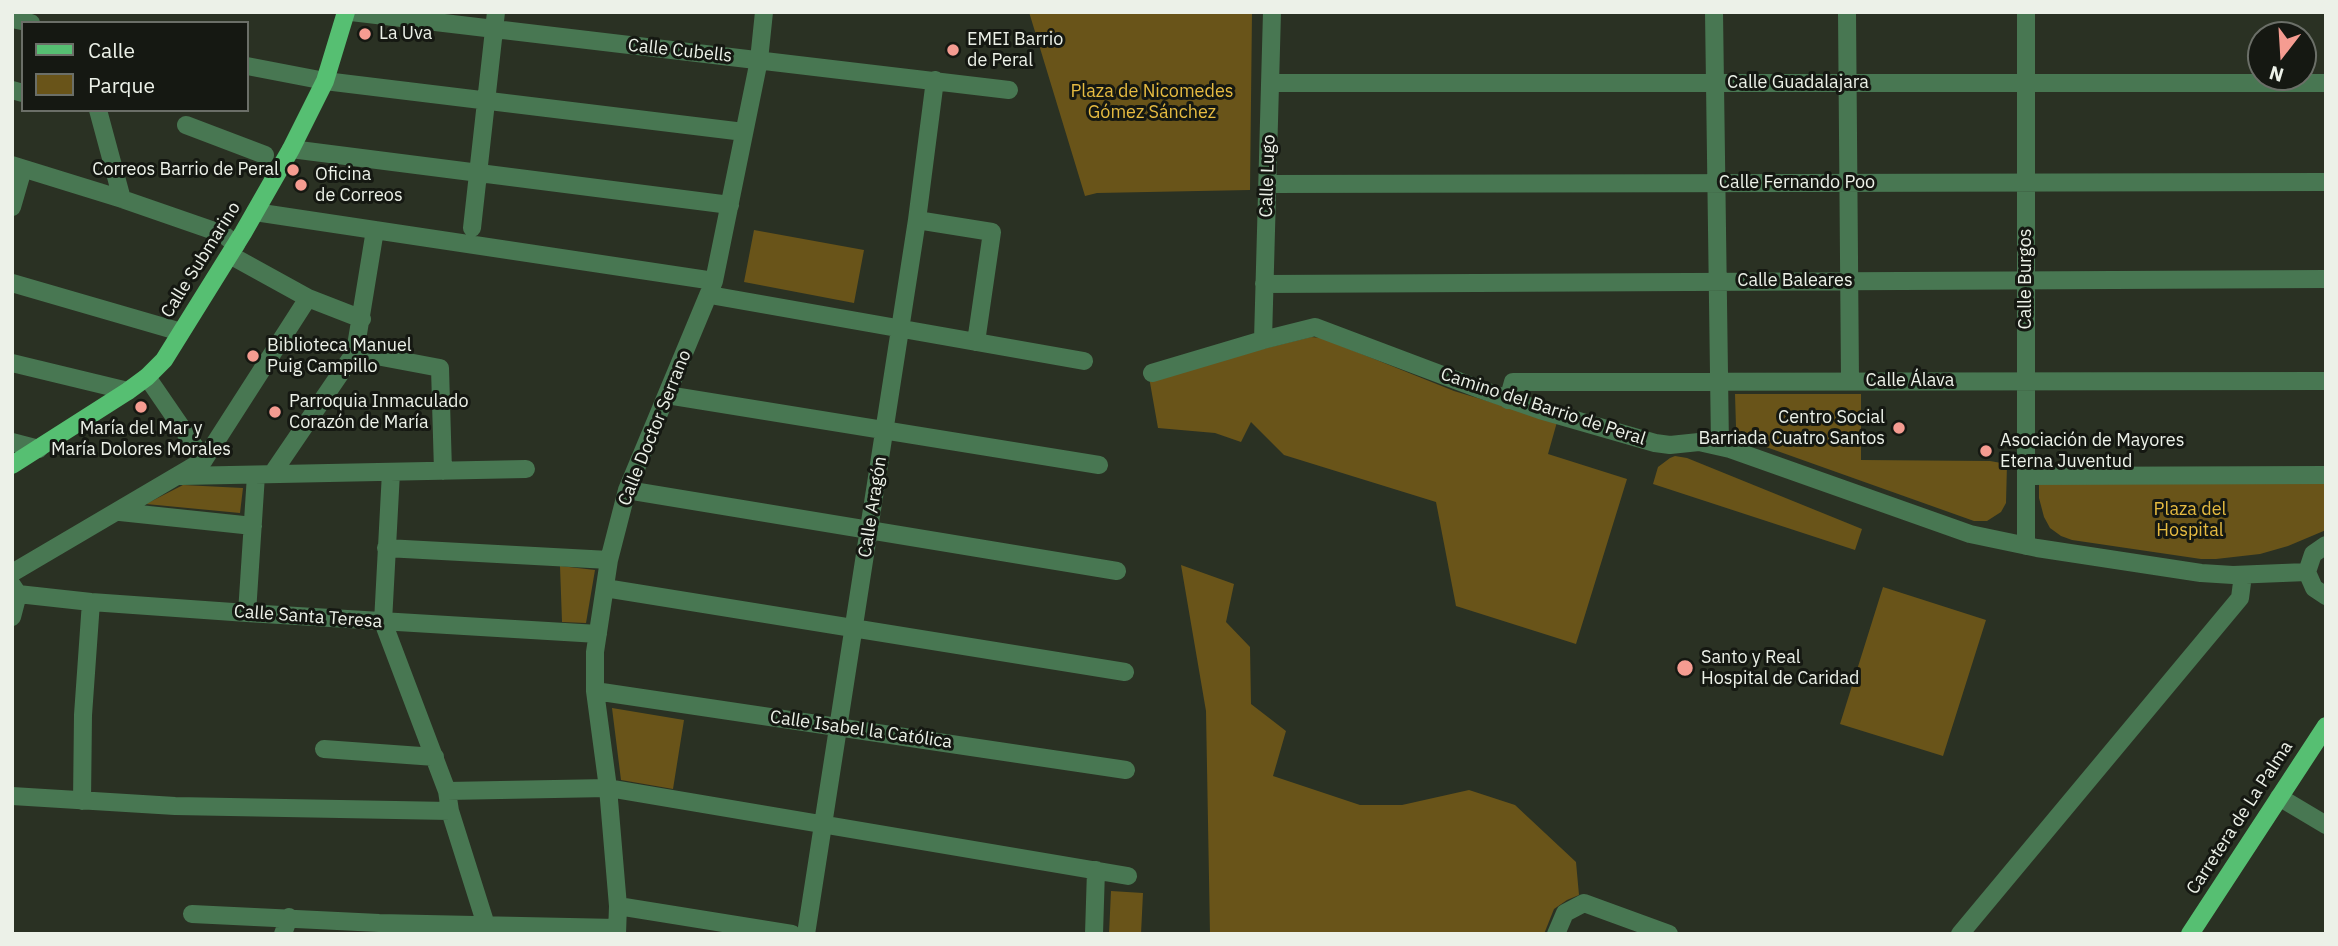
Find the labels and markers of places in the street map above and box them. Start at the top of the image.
place label: La Uva [379,23,432,45]
marker: La Uva [357,26,373,42]
place label: EMEI Barrio de Peral [967,29,1063,72]
marker: EMEI Barrio de Peral [945,42,961,58]
place label: Correos Barrio de Peral [92,159,279,181]
marker: Correos Barrio de Peral [285,162,301,178]
place label: Oficina de Correos [315,164,403,206]
marker: Oficina de Correos [293,177,309,193]
place label: Biblioteca Manuel Puig Campillo [267,335,412,378]
marker: Biblioteca Manuel Puig Campillo [245,348,261,364]
place label: Parroquia Inmaculado Corazón de María [289,391,469,434]
marker: María del Mar y María Dolores Morales [133,399,149,415]
marker: Parroquia Inmaculado Corazón de María [267,404,283,420]
place label: Centro Social Barriada Cuatro Santos [1698,407,1885,450]
place label: María del Mar y María Dolores Morales [51,418,231,460]
marker: Centro Social Barriada Cuatro Santos [1891,420,1907,436]
place label: Asociación de Mayores Eterna Juventud [2000,430,2184,472]
marker: Asociación de Mayores Eterna Juventud [1978,443,1994,459]
place label: Santo y Real Hospital de Caridad [1701,647,1860,690]
marker: Santo y Real Hospital de Caridad [1675,658,1695,678]

